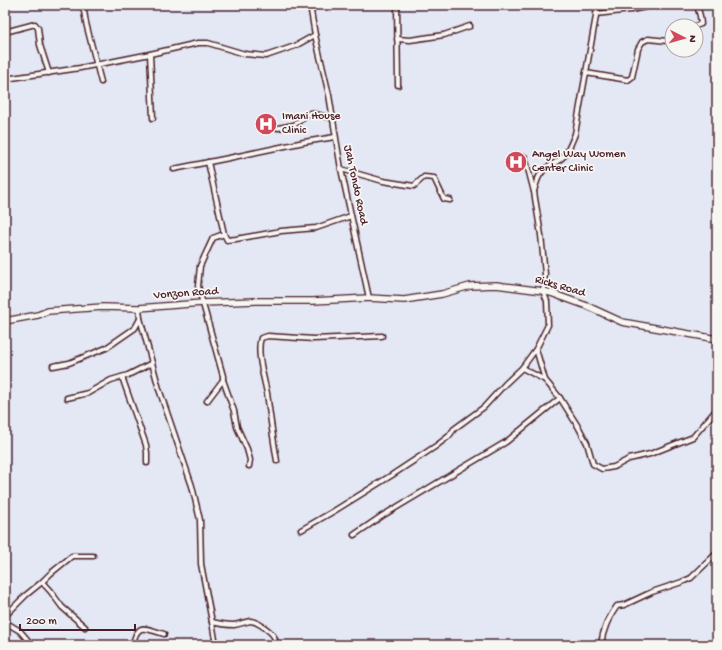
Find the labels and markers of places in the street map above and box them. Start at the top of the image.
place label: Imani House Clinic [282,110,341,138]
hospital icon: Imani House Clinic [253,111,279,137]
place label: Angel Way Women Center Clinic [532,148,626,176]
hospital icon: Angel Way Women Center Clinic [503,149,529,175]

